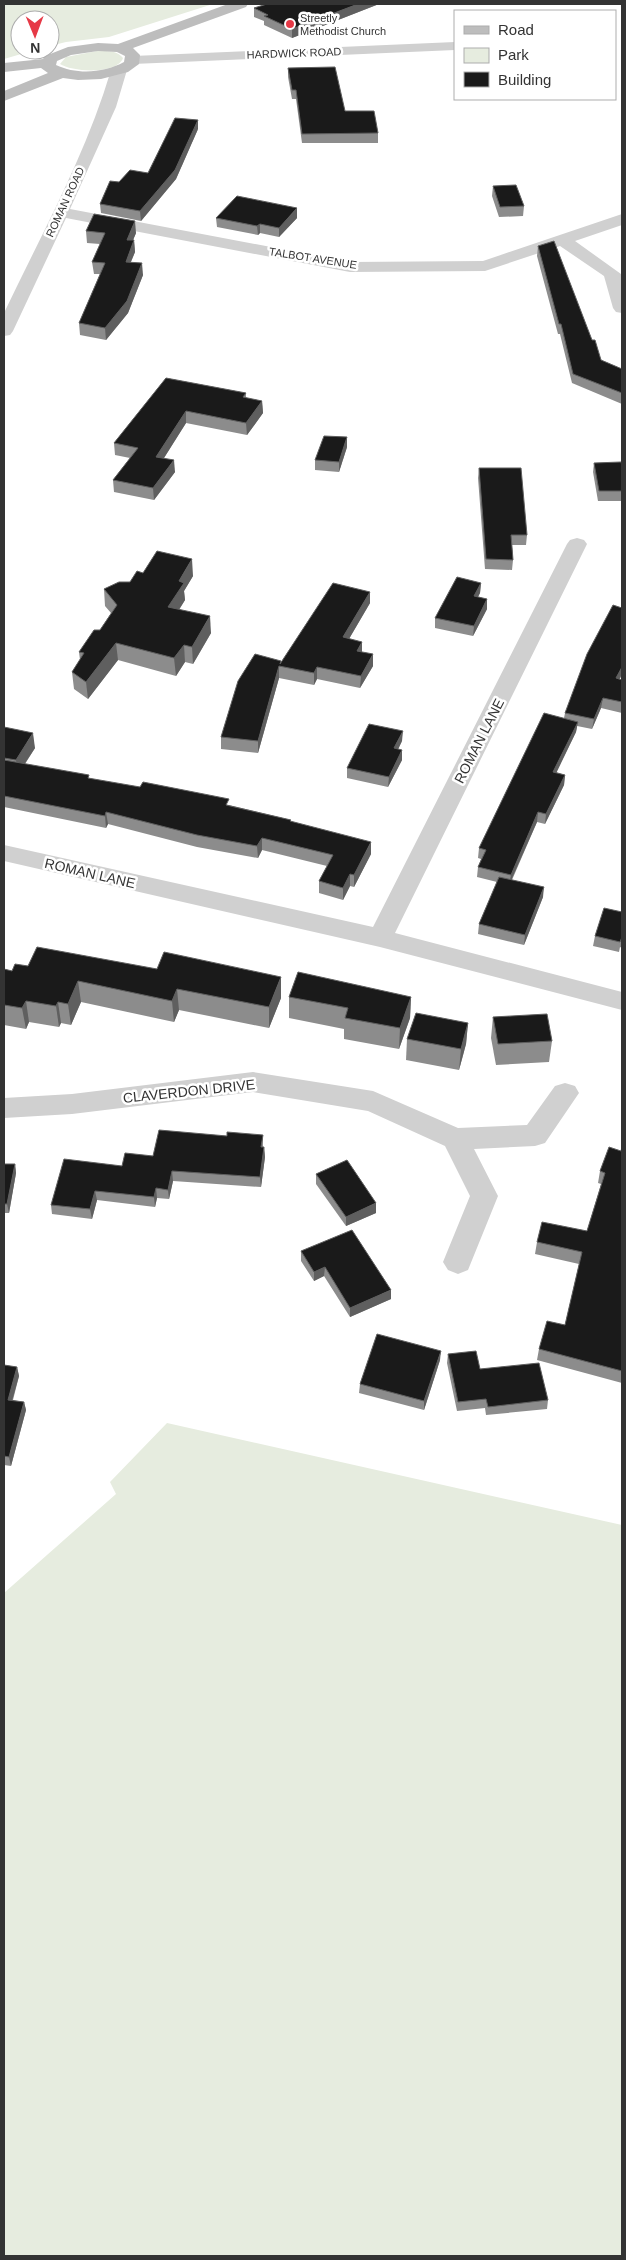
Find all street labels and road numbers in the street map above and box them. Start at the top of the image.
street label: HARDWICK ROAD [246,45,342,61]
street label: ROMAN ROAD [44,165,86,239]
street label: TALBOT AVENUE [268,245,358,271]
street label: ROMAN LANE [451,696,507,786]
street label: ROMAN LANE [43,855,137,891]
street label: CLAVERDON DRIVE [122,1076,256,1106]

